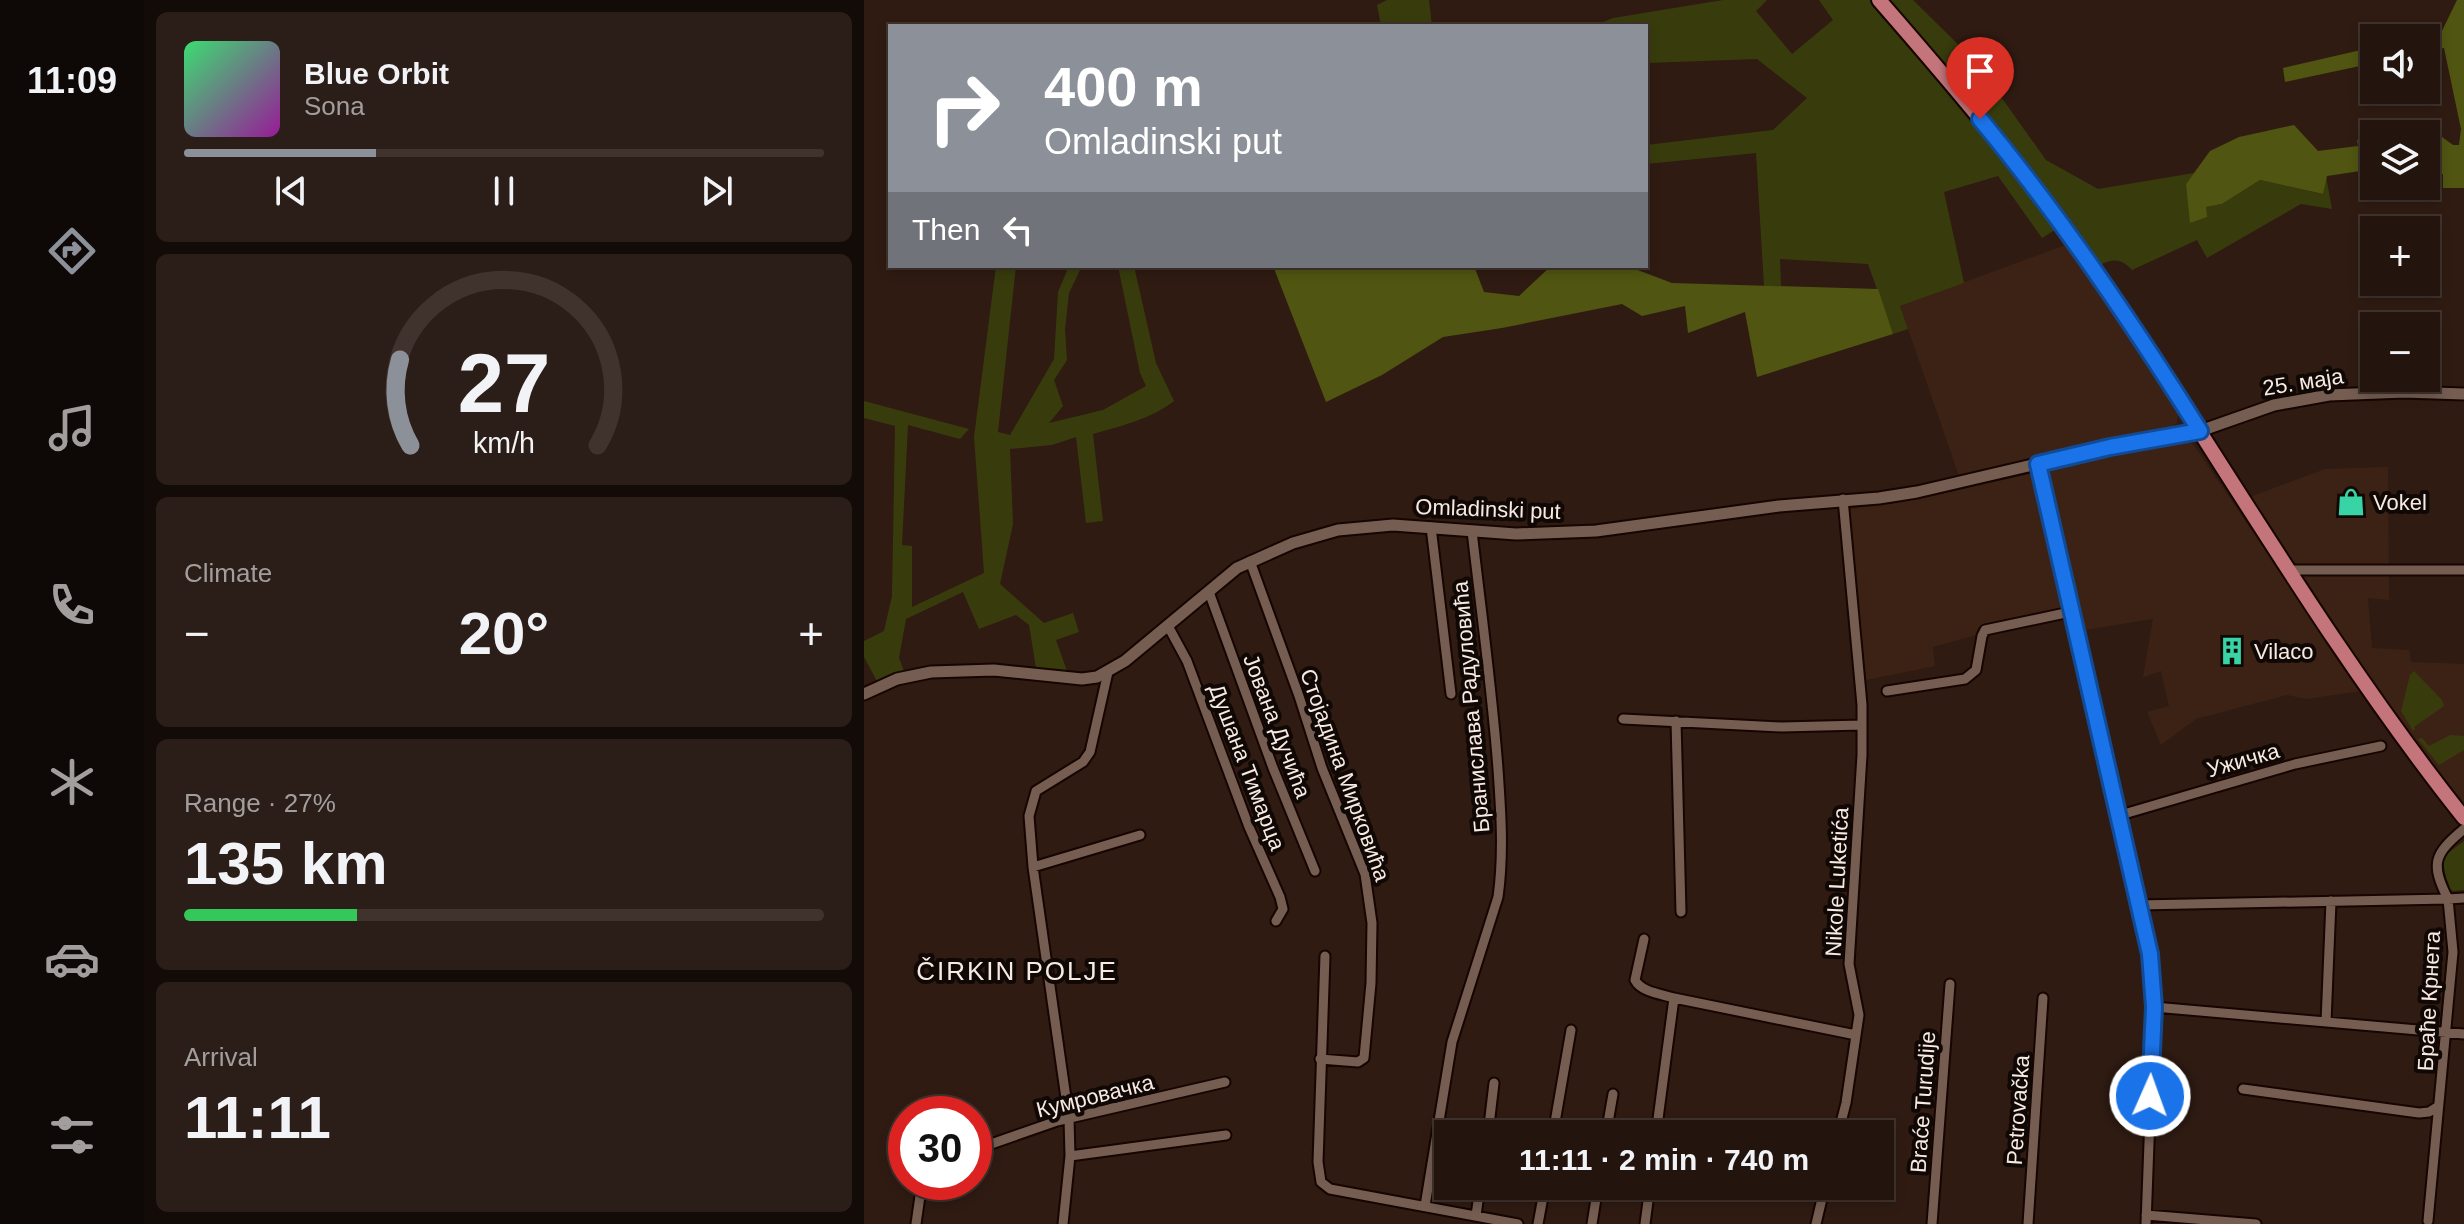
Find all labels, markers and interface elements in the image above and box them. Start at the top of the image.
map controls [2360,24,2440,392]
button: sound [2360,24,2440,104]
pin [1946,37,2014,119]
icon: arrive [1958,49,2002,93]
text: 400 m [1044,55,1203,118]
icon: right [912,56,1016,160]
text: Blue Orbit [304,57,449,90]
text: 11:09 [27,60,117,101]
text: Sona [304,91,365,121]
button: layers [2360,120,2440,200]
text: Omladinski put [1044,121,1282,162]
icon: previous [269,169,313,213]
icon: pause [482,169,526,213]
icon: next [695,169,739,213]
icon: left [996,208,1040,252]
text: Then [912,213,980,246]
button: + [2360,216,2440,296]
icon: directions [44,223,100,279]
button: − [2360,312,2440,392]
text: 27 [458,336,550,429]
street label: 25. маја [2261,363,2346,401]
icon: music [44,400,100,456]
text: km/h [473,427,535,459]
shop icon: Vokel [2336,487,2366,517]
place label: Vokel [2373,490,2427,515]
street label: Omladinski put [1415,494,1561,524]
text: Climate [184,558,272,588]
icon: phone [44,577,100,633]
street label: Бранислава Радуловића [1447,579,1494,834]
text: 20° [459,600,549,667]
text: − [184,609,210,658]
text: + [798,609,824,658]
building icon: Vilaco [2217,636,2247,666]
place label: Vilaco [2254,639,2314,664]
street label: Јована Дучића [1238,651,1316,802]
street label: Стојадина Мирковића [1295,665,1395,885]
street label: Душана Тимарца [1204,680,1290,854]
street label: Ужичка [2204,738,2283,782]
icon: climate [44,754,100,810]
text: Range · 27% [184,788,336,818]
street label: Nikole Luketića [1821,806,1853,957]
text: 135 km [184,830,388,897]
street label: Браће Крнета [2413,930,2445,1072]
icon: car [44,931,100,987]
district label: ČIRKIN POLJE [916,956,1118,986]
street label: Braće Turudije [1906,1030,1940,1174]
text: Arrival [184,1042,258,1072]
street label: Petrovačka [2002,1053,2034,1166]
position arrow [2108,1054,2192,1138]
street label: Кумровачка [1034,1069,1157,1123]
text: 11:11 [184,1084,331,1151]
speed limit sign: 30 [888,1096,992,1200]
icon: filters [44,1107,100,1163]
text: 11:11 · 2 min · 740 m [1519,1143,1809,1176]

